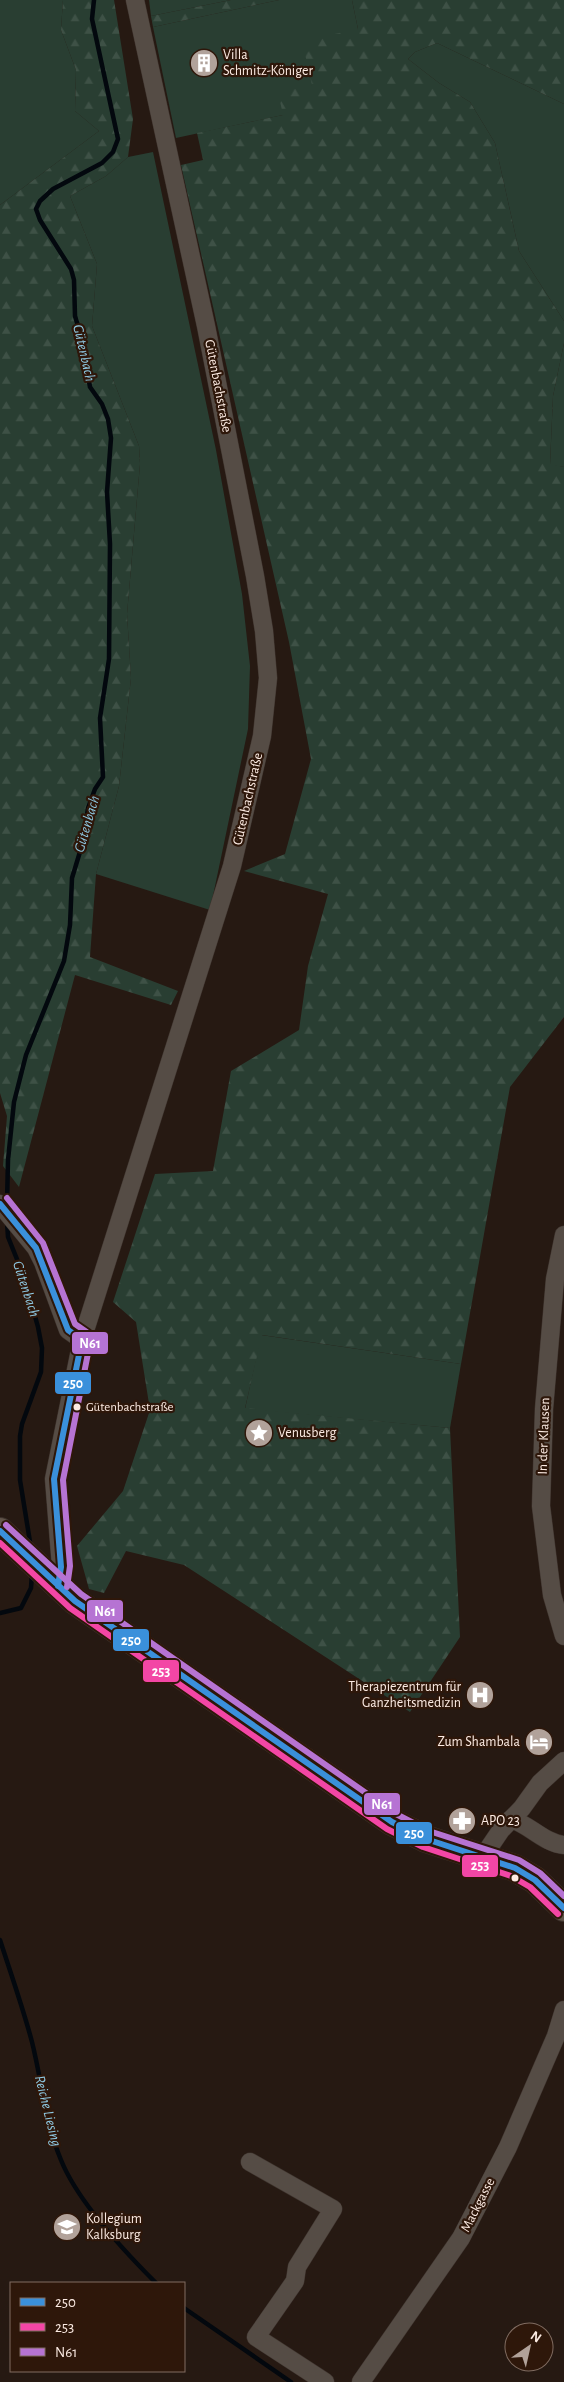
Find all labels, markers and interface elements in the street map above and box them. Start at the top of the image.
building icon: Villa Schmitz-Königer [189,48,219,78]
place label: Villa Schmitz-Königer [223,48,314,78]
water label: Gütenbach [70,323,98,383]
street label: Gütenbachstraße [202,338,234,434]
street label: Gütenbachstraße [231,752,265,846]
water label: Gütenbach [72,794,102,854]
water label: Gütenbach [10,1259,42,1319]
line badge: N61 [71,1331,109,1355]
text: N61 [79,1337,101,1351]
line badge: 250 [54,1371,92,1395]
text: 250 [63,1377,83,1391]
street label: In der Klausen [536,1397,552,1475]
place label: Gütenbachstraße [86,1401,174,1414]
marker: Gütenbachstraße [72,1402,82,1412]
place icon: Venusberg [244,1418,274,1448]
place label: Venusberg [278,1426,336,1440]
line badge: N61 [86,1599,124,1623]
text: N61 [94,1605,116,1619]
line badge: 250 [112,1628,150,1652]
text: 250 [121,1634,141,1648]
line badge: 253 [142,1659,180,1683]
text: 253 [152,1665,170,1679]
place label: Therapiezentrum für Ganzheitsmedizin [348,1680,461,1710]
hospital icon: Therapiezentrum für Ganzheitsmedizin [465,1680,495,1710]
hotel icon: Zum Shambala [524,1727,554,1757]
place label: Zum Shambala [437,1735,521,1749]
line badge: N61 [363,1792,401,1816]
text: N61 [371,1798,393,1812]
pharmacy icon: APO 23 [447,1806,477,1836]
place label: APO 23 [481,1814,520,1828]
line badge: 250 [395,1821,433,1845]
text: 250 [404,1827,424,1841]
line badge: 253 [461,1854,499,1878]
text: 253 [471,1859,489,1873]
unlabelled marker [510,1873,520,1883]
water label: Reiche Liesing [32,2074,64,2148]
street label: Mackgasse [458,2176,498,2234]
school or university icon: Kollegium Kalksburg [52,2212,82,2242]
place label: Kollegium Kalksburg [86,2212,142,2242]
legend [10,2282,185,2372]
text: 250 [55,2295,76,2310]
text: 253 [55,2320,74,2335]
north arrow [504,2322,554,2372]
text: N [528,2329,544,2346]
text: N61 [55,2345,77,2360]

